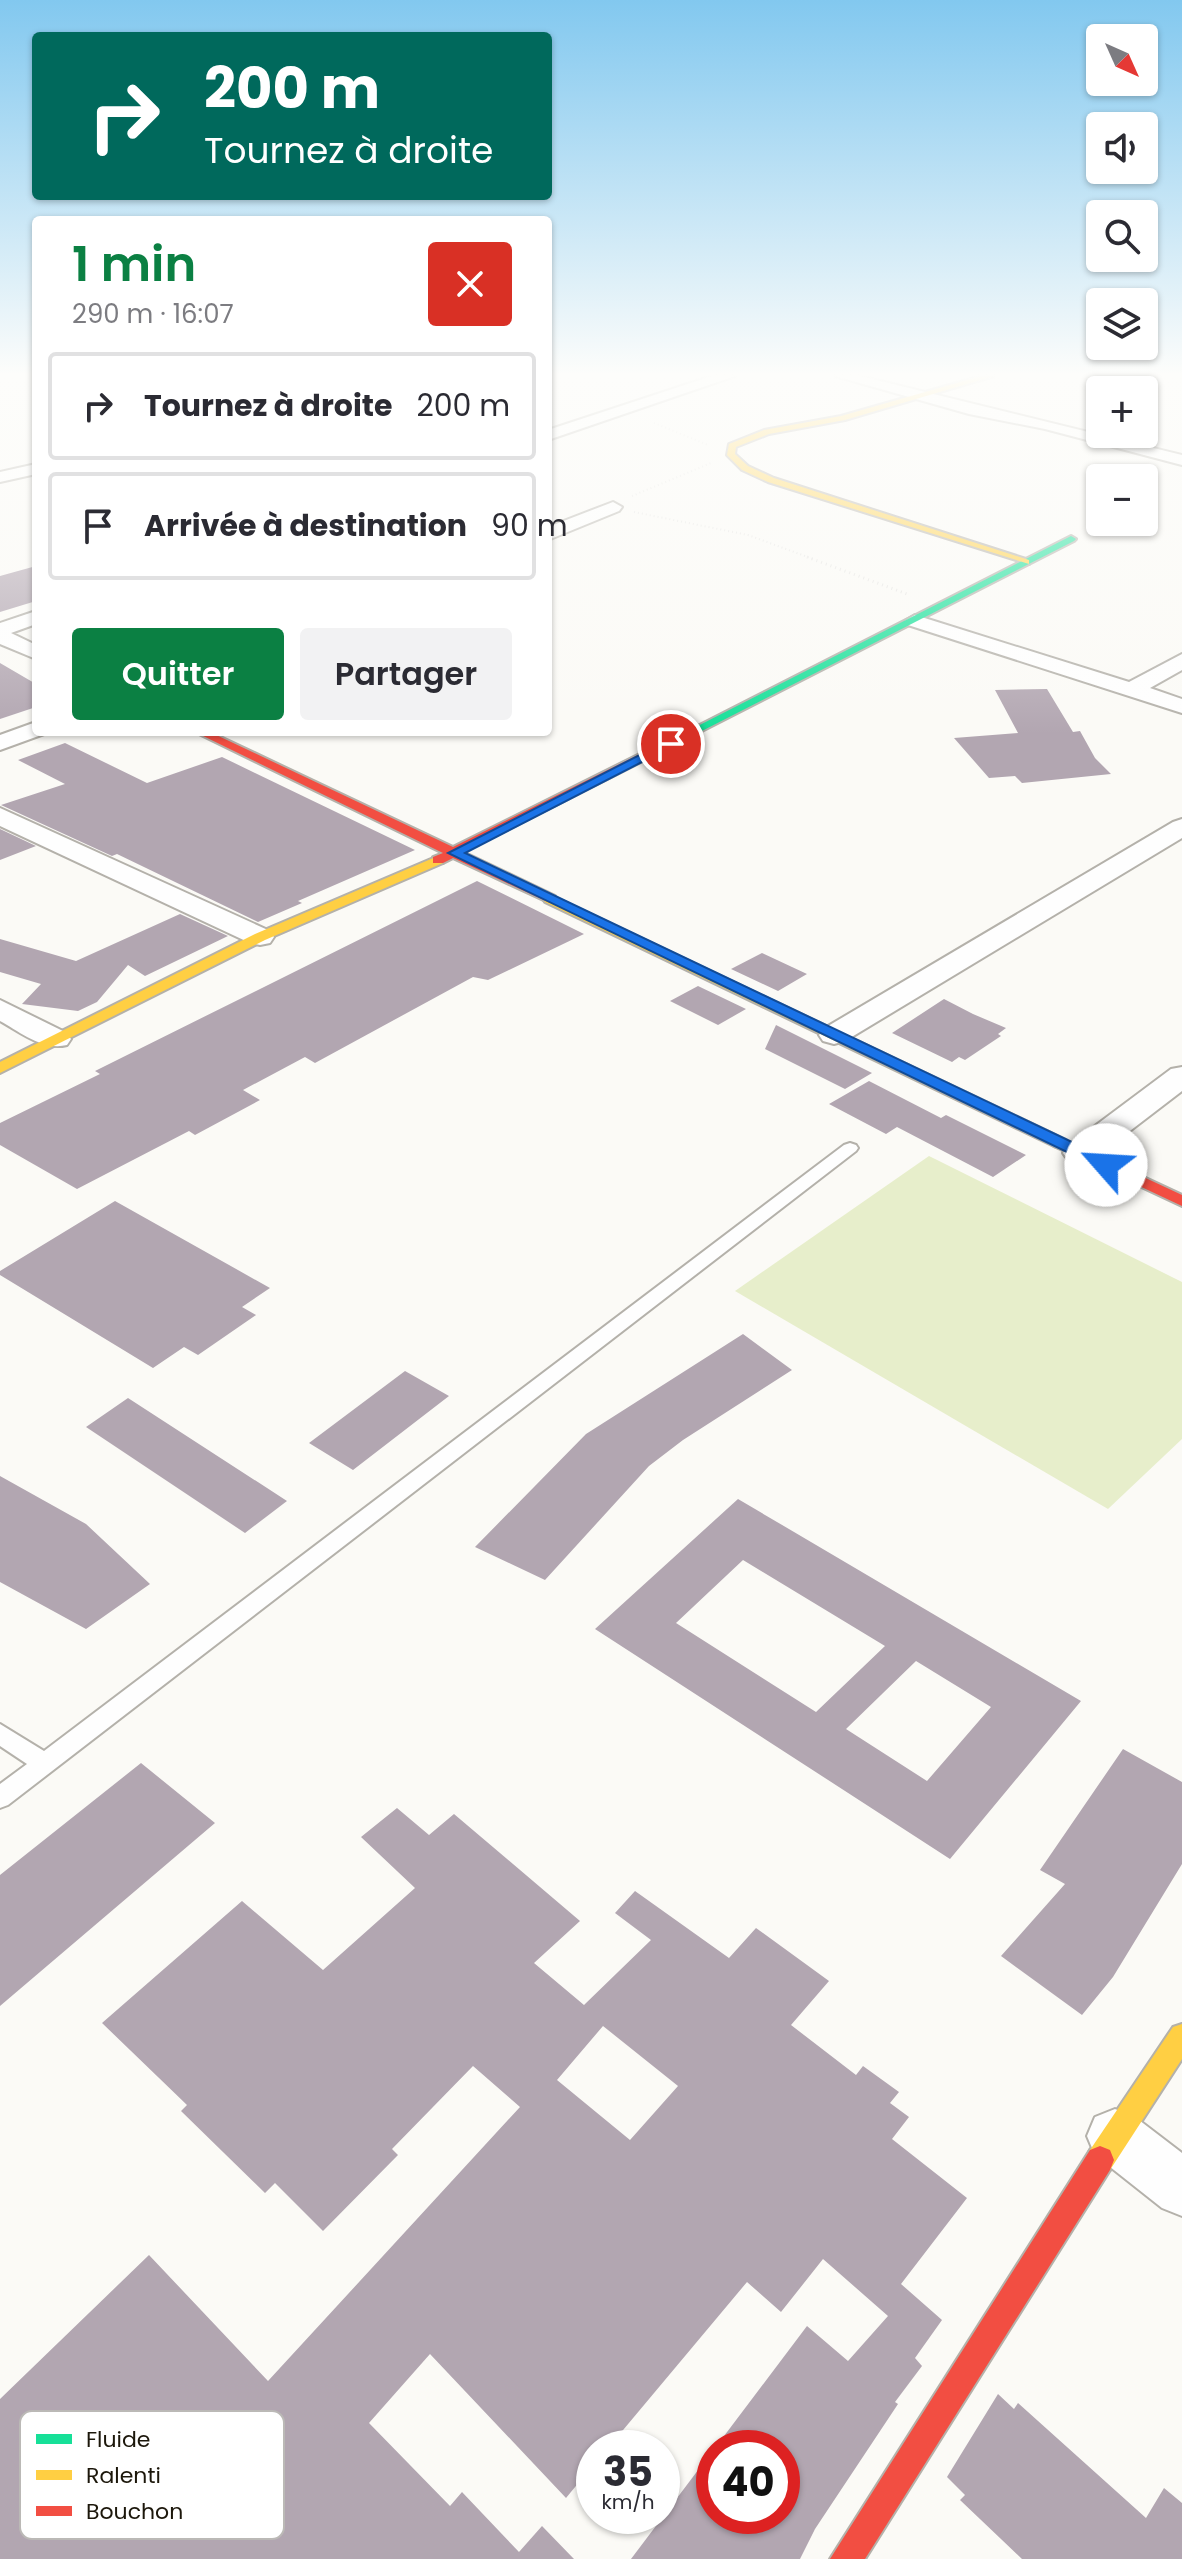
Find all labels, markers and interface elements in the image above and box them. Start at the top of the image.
north arrow [1086,24,1158,96]
map controls [1086,24,1158,536]
text: 200 m [204,49,380,128]
icon: right [72,64,176,168]
button: sound [1086,112,1158,184]
text: Tournez à droite [204,125,493,176]
button: search [1086,200,1158,272]
text: 1 min [72,231,196,298]
button: close [428,242,512,326]
button: layers [1086,288,1158,360]
text: 290 m · 16:07 [72,296,234,332]
button: + [1086,376,1158,448]
icon: right [76,384,120,428]
text: Tournez à droite [144,384,392,427]
text: 200 m [416,384,510,427]
button: − [1086,464,1158,536]
icon: arrive [76,504,120,548]
text: Arrivée à destination [144,504,467,547]
text: 90 m [491,504,568,547]
button: Quitter [72,628,284,720]
button: Partager [300,628,512,720]
pin [637,710,705,778]
icon: arrive [649,722,693,766]
position arrow [1064,1123,1148,1207]
legend [20,2411,284,2539]
text: Fluide [86,2424,151,2455]
speed limit sign: 40 [696,2430,800,2534]
text: 35 [603,2444,653,2500]
text: Ralenti [86,2460,161,2491]
text: km/h [601,2488,655,2516]
text: Bouchon [86,2496,183,2527]

